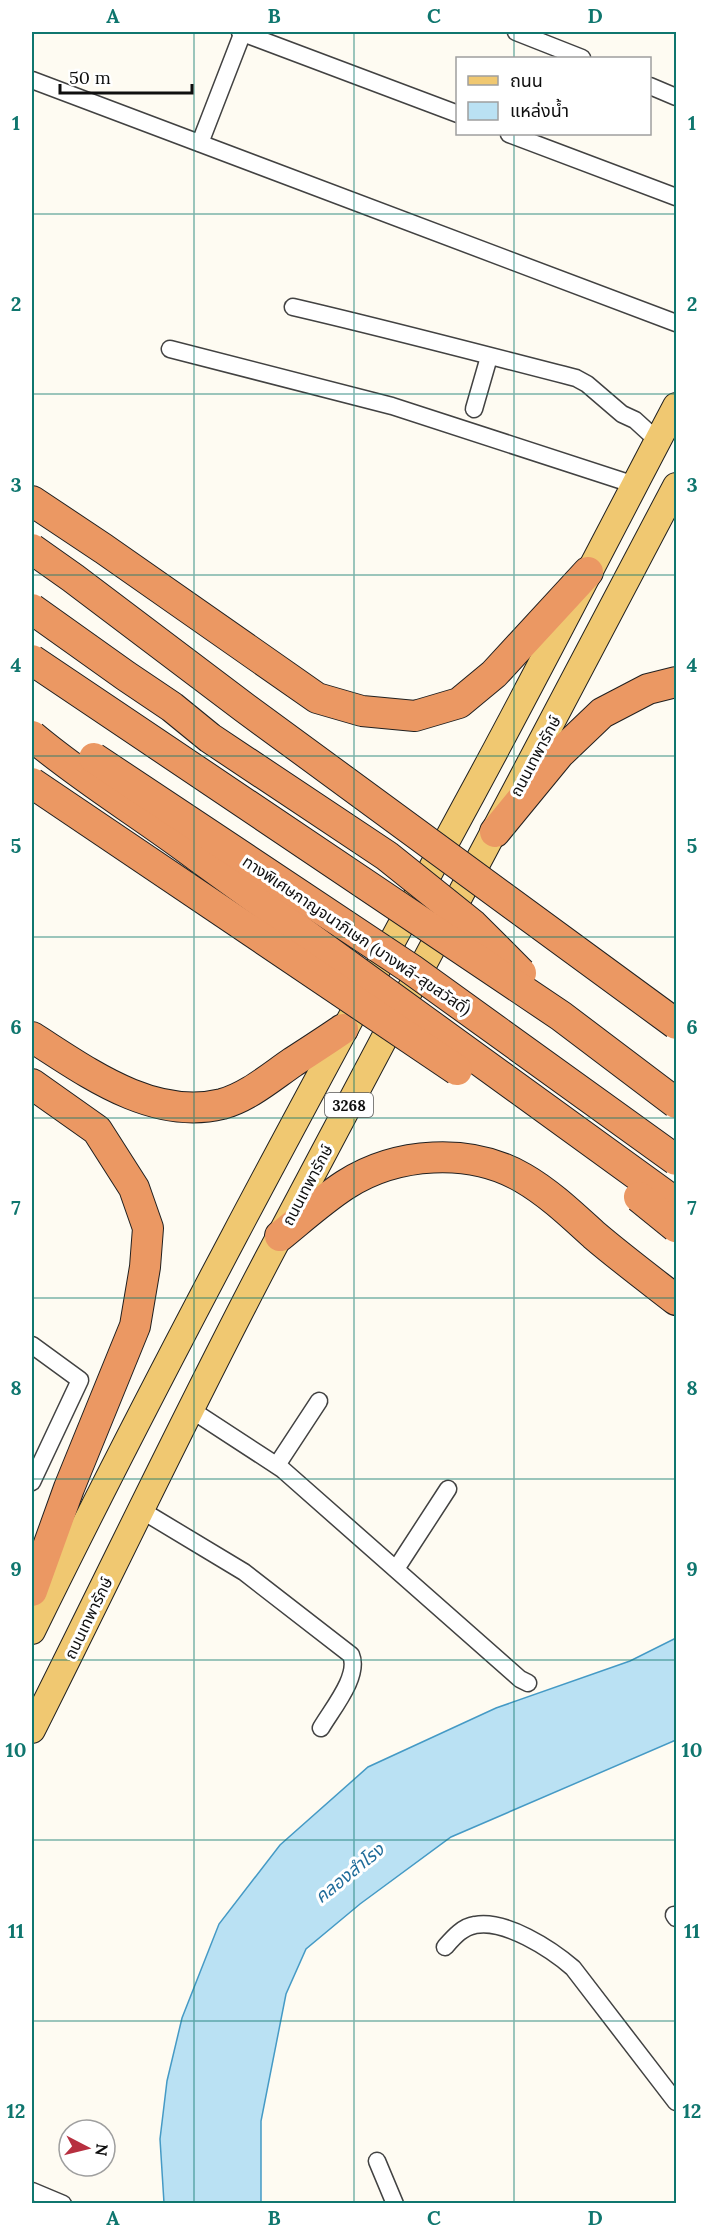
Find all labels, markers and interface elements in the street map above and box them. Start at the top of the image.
text: A [106,3,120,28]
text: B [267,3,281,28]
text: C [427,3,441,28]
text: D [587,3,603,28]
scale bar [60,57,192,95]
legend [456,57,651,135]
text: 50 m [69,66,111,89]
text: ถนน [510,69,543,92]
text: แหล่งน้ำ [510,98,569,122]
text: 1 [12,110,20,135]
text: 1 [688,110,696,135]
text: 2 [11,291,21,316]
text: 2 [687,291,697,316]
text: 3 [10,472,22,497]
text: 3 [686,472,698,497]
text: 4 [11,652,22,677]
text: 4 [687,652,698,677]
street label: ถนนเทพารักษ์ [505,712,565,800]
text: 5 [11,833,22,858]
text: 5 [687,833,698,858]
street label: ทางพิเศษกาญจนาภิเษก (บางพลี-สุขสวัสดิ์) [239,851,475,1020]
text: 6 [10,1014,22,1039]
text: 6 [686,1014,698,1039]
road number: 3268 [325,1093,373,1117]
street label: ถนนเทพารักษ์ [277,1141,337,1229]
text: 7 [11,1195,21,1220]
text: 7 [687,1195,697,1220]
text: 8 [10,1375,22,1400]
text: 8 [686,1375,698,1400]
text: 9 [10,1556,22,1581]
text: 9 [686,1556,698,1581]
street label: ถนนเทพารักษ์ [60,1574,116,1662]
text: 10 [6,1737,26,1762]
text: 10 [682,1737,702,1762]
water label: คลองสำโรง [310,1837,389,1908]
text: 11 [8,1918,24,1943]
text: 11 [684,1918,700,1943]
text: 12 [7,2098,25,2123]
text: 12 [683,2098,701,2123]
north arrow [57,2118,117,2178]
text: N [91,2142,113,2157]
text: A [106,2205,120,2230]
text: B [267,2205,281,2230]
text: C [427,2205,441,2230]
text: D [587,2205,603,2230]

